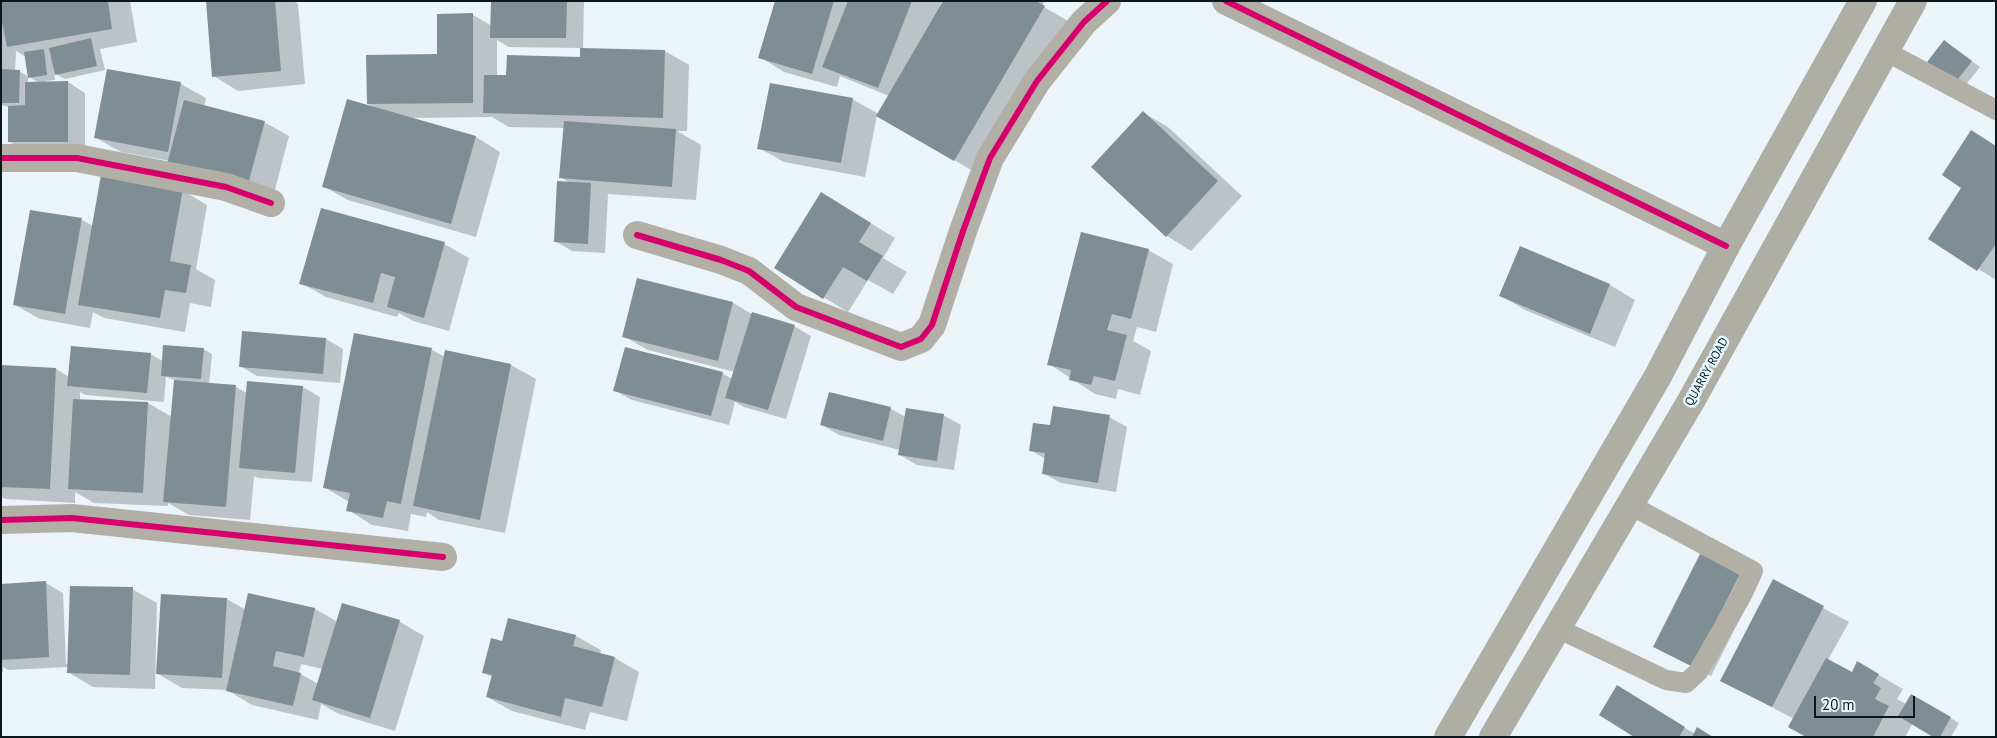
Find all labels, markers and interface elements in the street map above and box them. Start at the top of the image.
street label: QUARRY ROAD [1682,335,1732,409]
scale bar [1817,686,1918,718]
text: 20 m [1822,695,1855,714]

